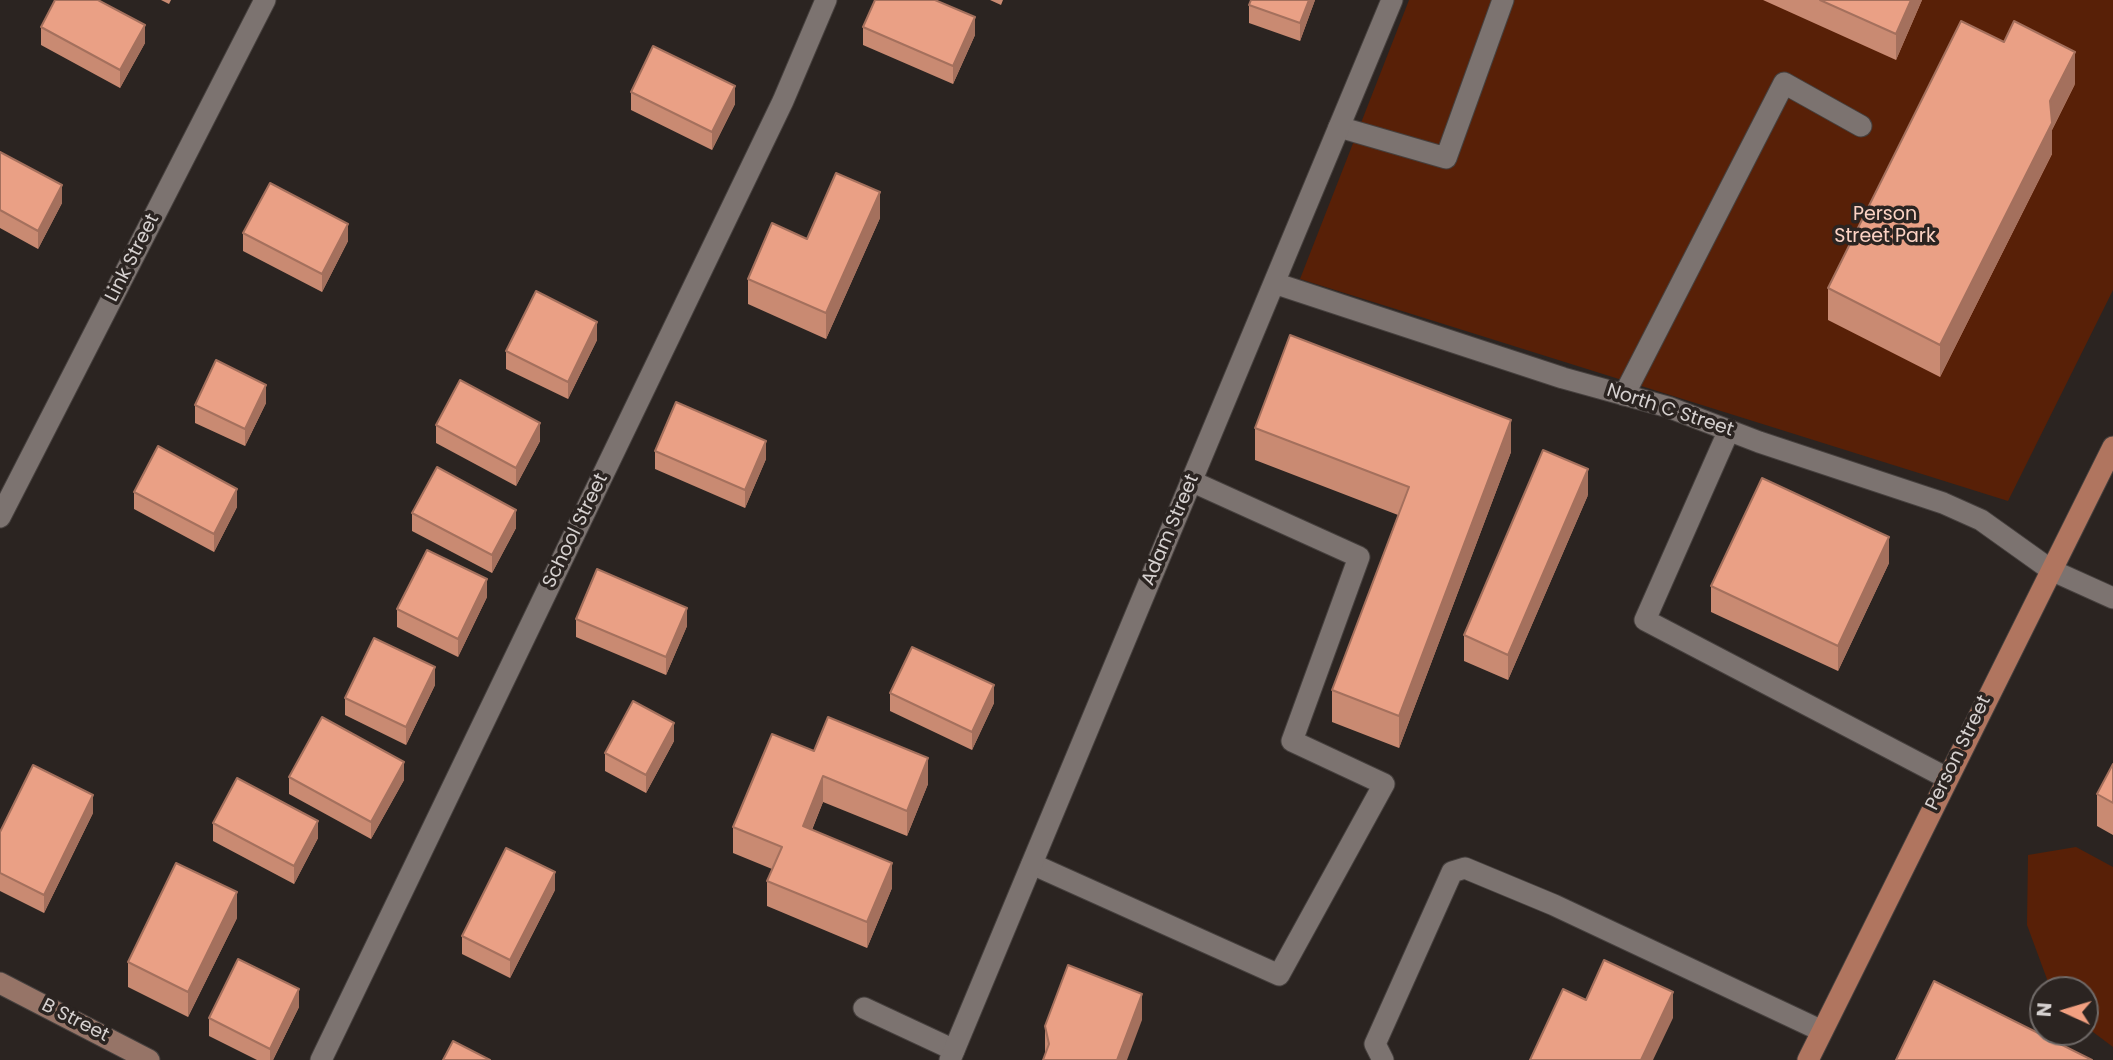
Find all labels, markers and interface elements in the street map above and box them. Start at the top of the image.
park label: Person Street Park [1834,204,1936,248]
street label: Link Street [101,210,165,306]
street label: North C Street [1604,380,1736,442]
street label: School Street [538,470,614,592]
street label: Adam Street [1137,471,1205,589]
street label: Person Street [1921,692,1997,814]
north arrow [2029,976,2099,1046]
street label: B Street [38,994,112,1048]
text: N [2031,1002,2059,1018]

